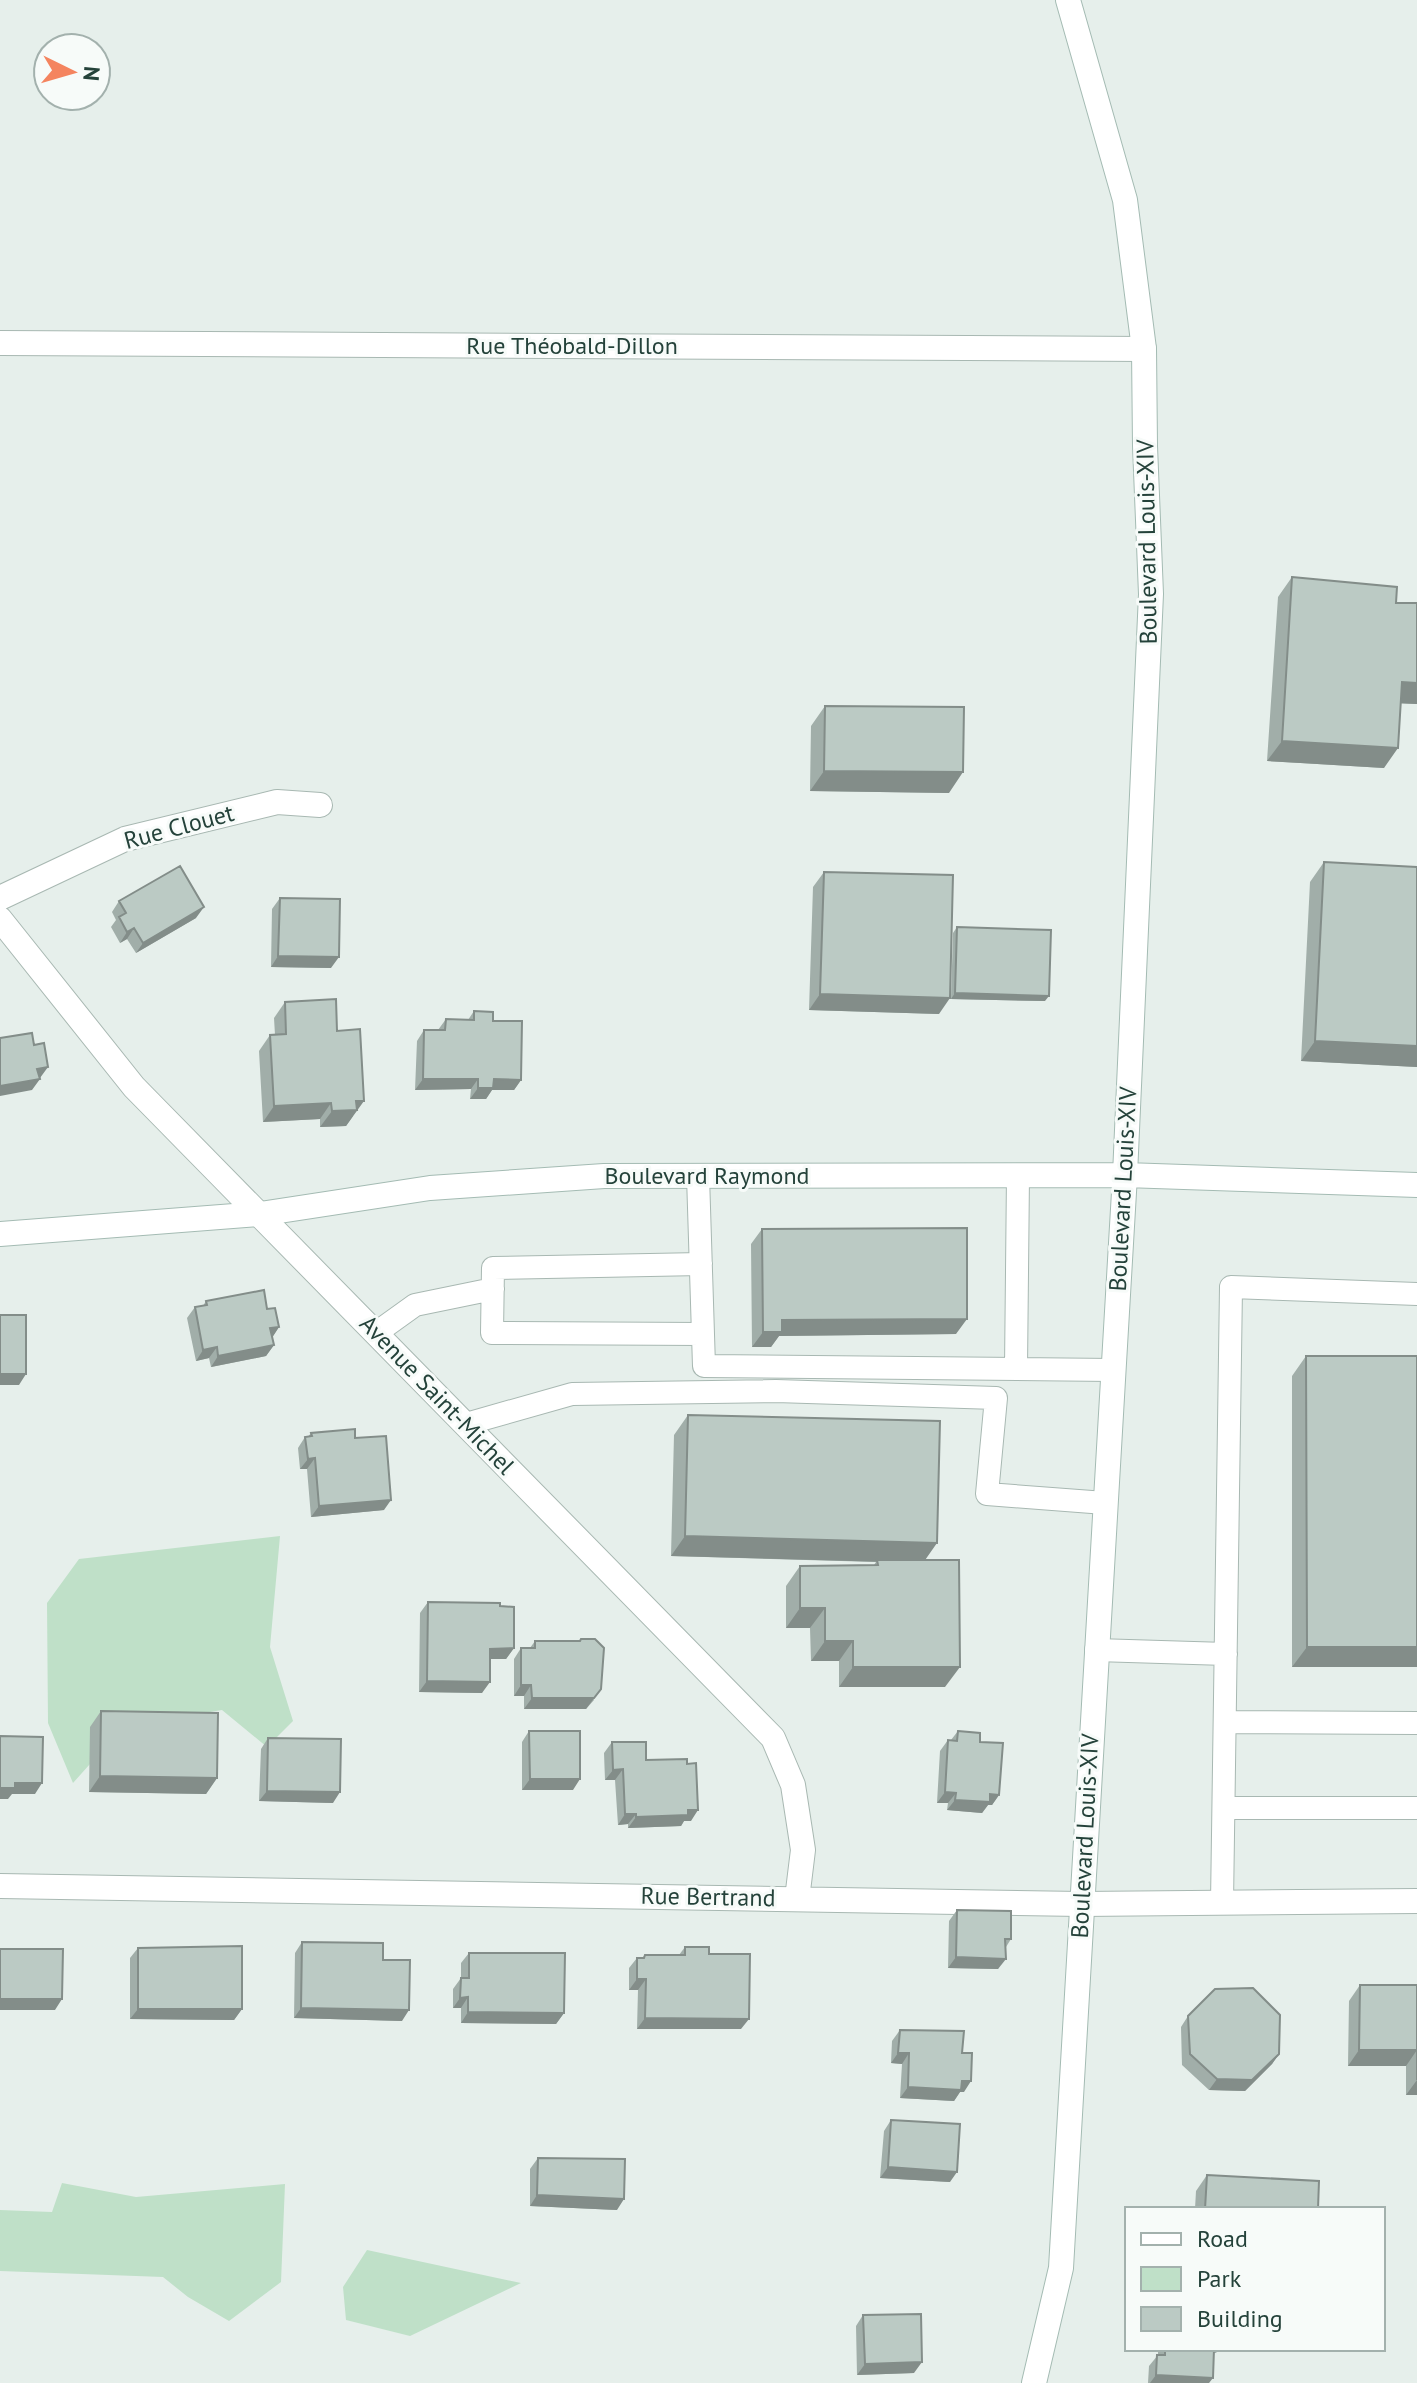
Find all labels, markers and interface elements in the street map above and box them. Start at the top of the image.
north arrow [32,32,112,112]
text: N [77,65,107,82]
street label: Rue Théobald-Dillon [466,330,678,361]
street label: Boulevard Louis-XIV [1129,439,1164,645]
street label: Rue Clouet [121,797,237,856]
street label: Boulevard Louis-XIV [1102,1085,1143,1292]
street label: Boulevard Raymond [605,1160,809,1191]
street label: Avenue Saint-Michel [353,1308,522,1481]
street label: Boulevard Louis-XIV [1064,1732,1105,1939]
street label: Rue Bertrand [640,1880,776,1913]
legend [1125,2207,1385,2351]
text: Road [1197,2223,1248,2254]
text: Park [1197,2263,1242,2294]
text: Building [1197,2303,1283,2334]

